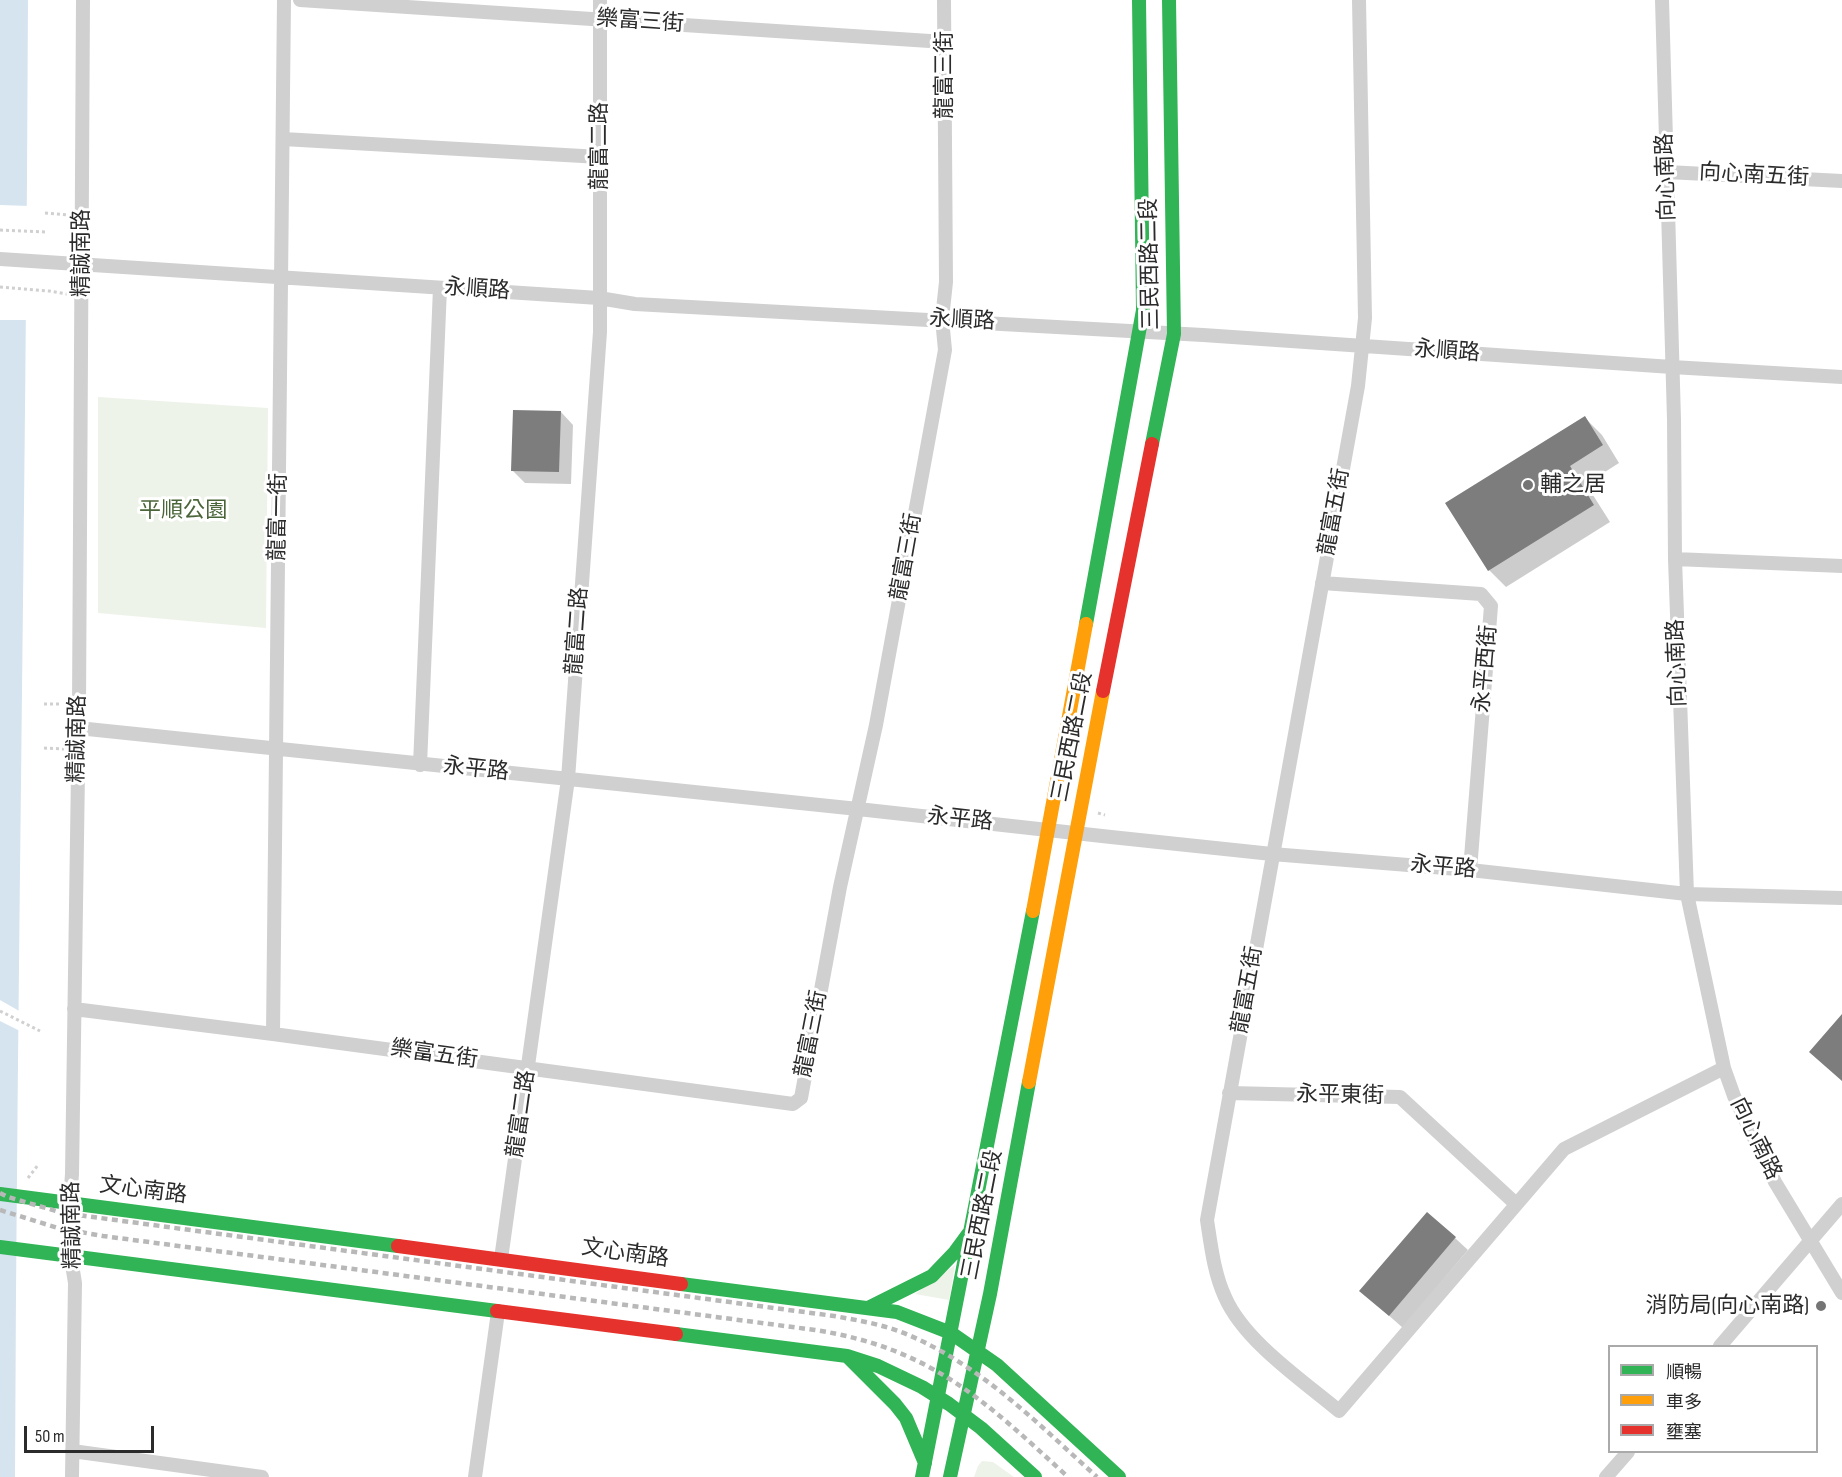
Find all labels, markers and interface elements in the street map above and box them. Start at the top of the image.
street label: 樂富三街 [595,6,685,38]
street label: 龍富三街 [932,31,958,119]
street label: 龍富二路 [587,102,613,190]
street label: 向心南路 [1652,133,1682,221]
street label: 向心南五街 [1698,160,1810,192]
street label: 三民西路二段 [1137,198,1165,330]
street label: 精誠南路 [69,209,95,297]
street label: 永順路 [443,275,511,305]
street label: 永順路 [928,306,996,336]
street label: 永順路 [1413,337,1481,367]
street label: 龍富五街 [1314,466,1356,558]
place label: 輔之居 [1540,472,1606,498]
street label: 龍富一街 [265,473,293,561]
marker: 輔之居 [1521,478,1535,492]
park label: 平順公園 [139,498,227,524]
street label: 龍富三街 [886,511,928,603]
street label: 龍富二路 [562,586,594,676]
street label: 向心南路 [1663,619,1693,707]
street label: 永平西街 [1469,624,1503,714]
street label: 三民西路二段 [1047,670,1099,804]
street label: 精誠南路 [64,695,92,783]
street label: 永平路 [442,753,510,787]
street label: 永平路 [926,803,994,837]
street label: 永平路 [1409,852,1477,884]
street label: 龍富五街 [1227,944,1269,1036]
street label: 龍富三街 [791,988,833,1080]
street label: 樂富五街 [389,1036,479,1074]
street label: 龍富二路 [503,1069,541,1159]
street label: 永平東街 [1296,1082,1384,1110]
street label: 向心南路 [1724,1094,1786,1184]
street label: 三民西路二段 [957,1148,1009,1282]
street label: 文心南路 [98,1173,188,1209]
street label: 精誠南路 [59,1181,87,1269]
street label: 文心南路 [580,1235,670,1273]
place label: 消防局(向心南路) [1645,1293,1809,1319]
marker: 消防局(向心南路) [1814,1299,1828,1313]
legend [1608,1345,1818,1453]
text: 順暢 [1666,1362,1702,1383]
text: 車多 [1666,1392,1702,1413]
scale bar [27,1414,158,1452]
text: 壅塞 [1666,1422,1702,1443]
text: 50 m [35,1426,65,1447]

